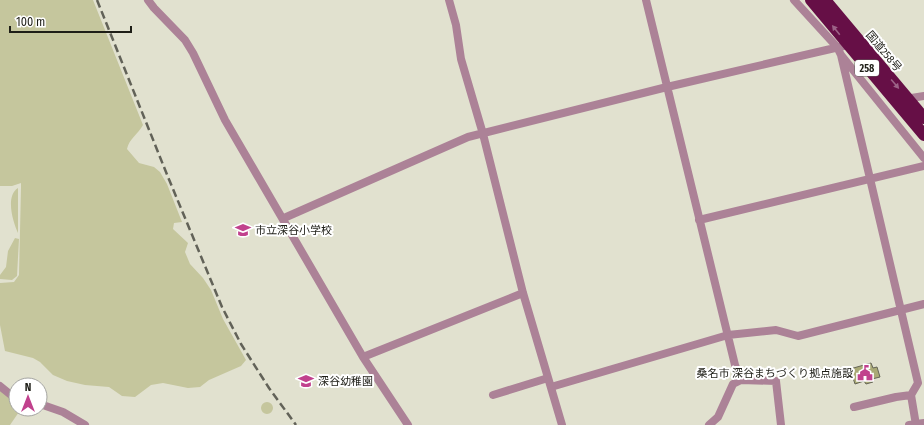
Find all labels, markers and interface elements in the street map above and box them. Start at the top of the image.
scale bar [10,8,131,34]
text: 100 m [16,15,45,29]
one-way arrow [831,25,840,36]
street label: 国道258号 [863,28,905,74]
road number: 258 [855,60,879,76]
one-way arrow [890,78,899,89]
school or university icon: 市立深谷小学校 [234,221,252,239]
place label: 市立深谷小学校 [255,224,332,237]
public building icon: 桑名市 深谷まちづくり拠点施設 [856,364,874,382]
place label: 桑名市 深谷まちづくり拠点施設 [696,367,853,380]
school or university icon: 深谷幼稚園 [297,372,315,390]
place label: 深谷幼稚園 [318,375,373,388]
north arrow [8,377,48,417]
text: N [25,381,31,394]

